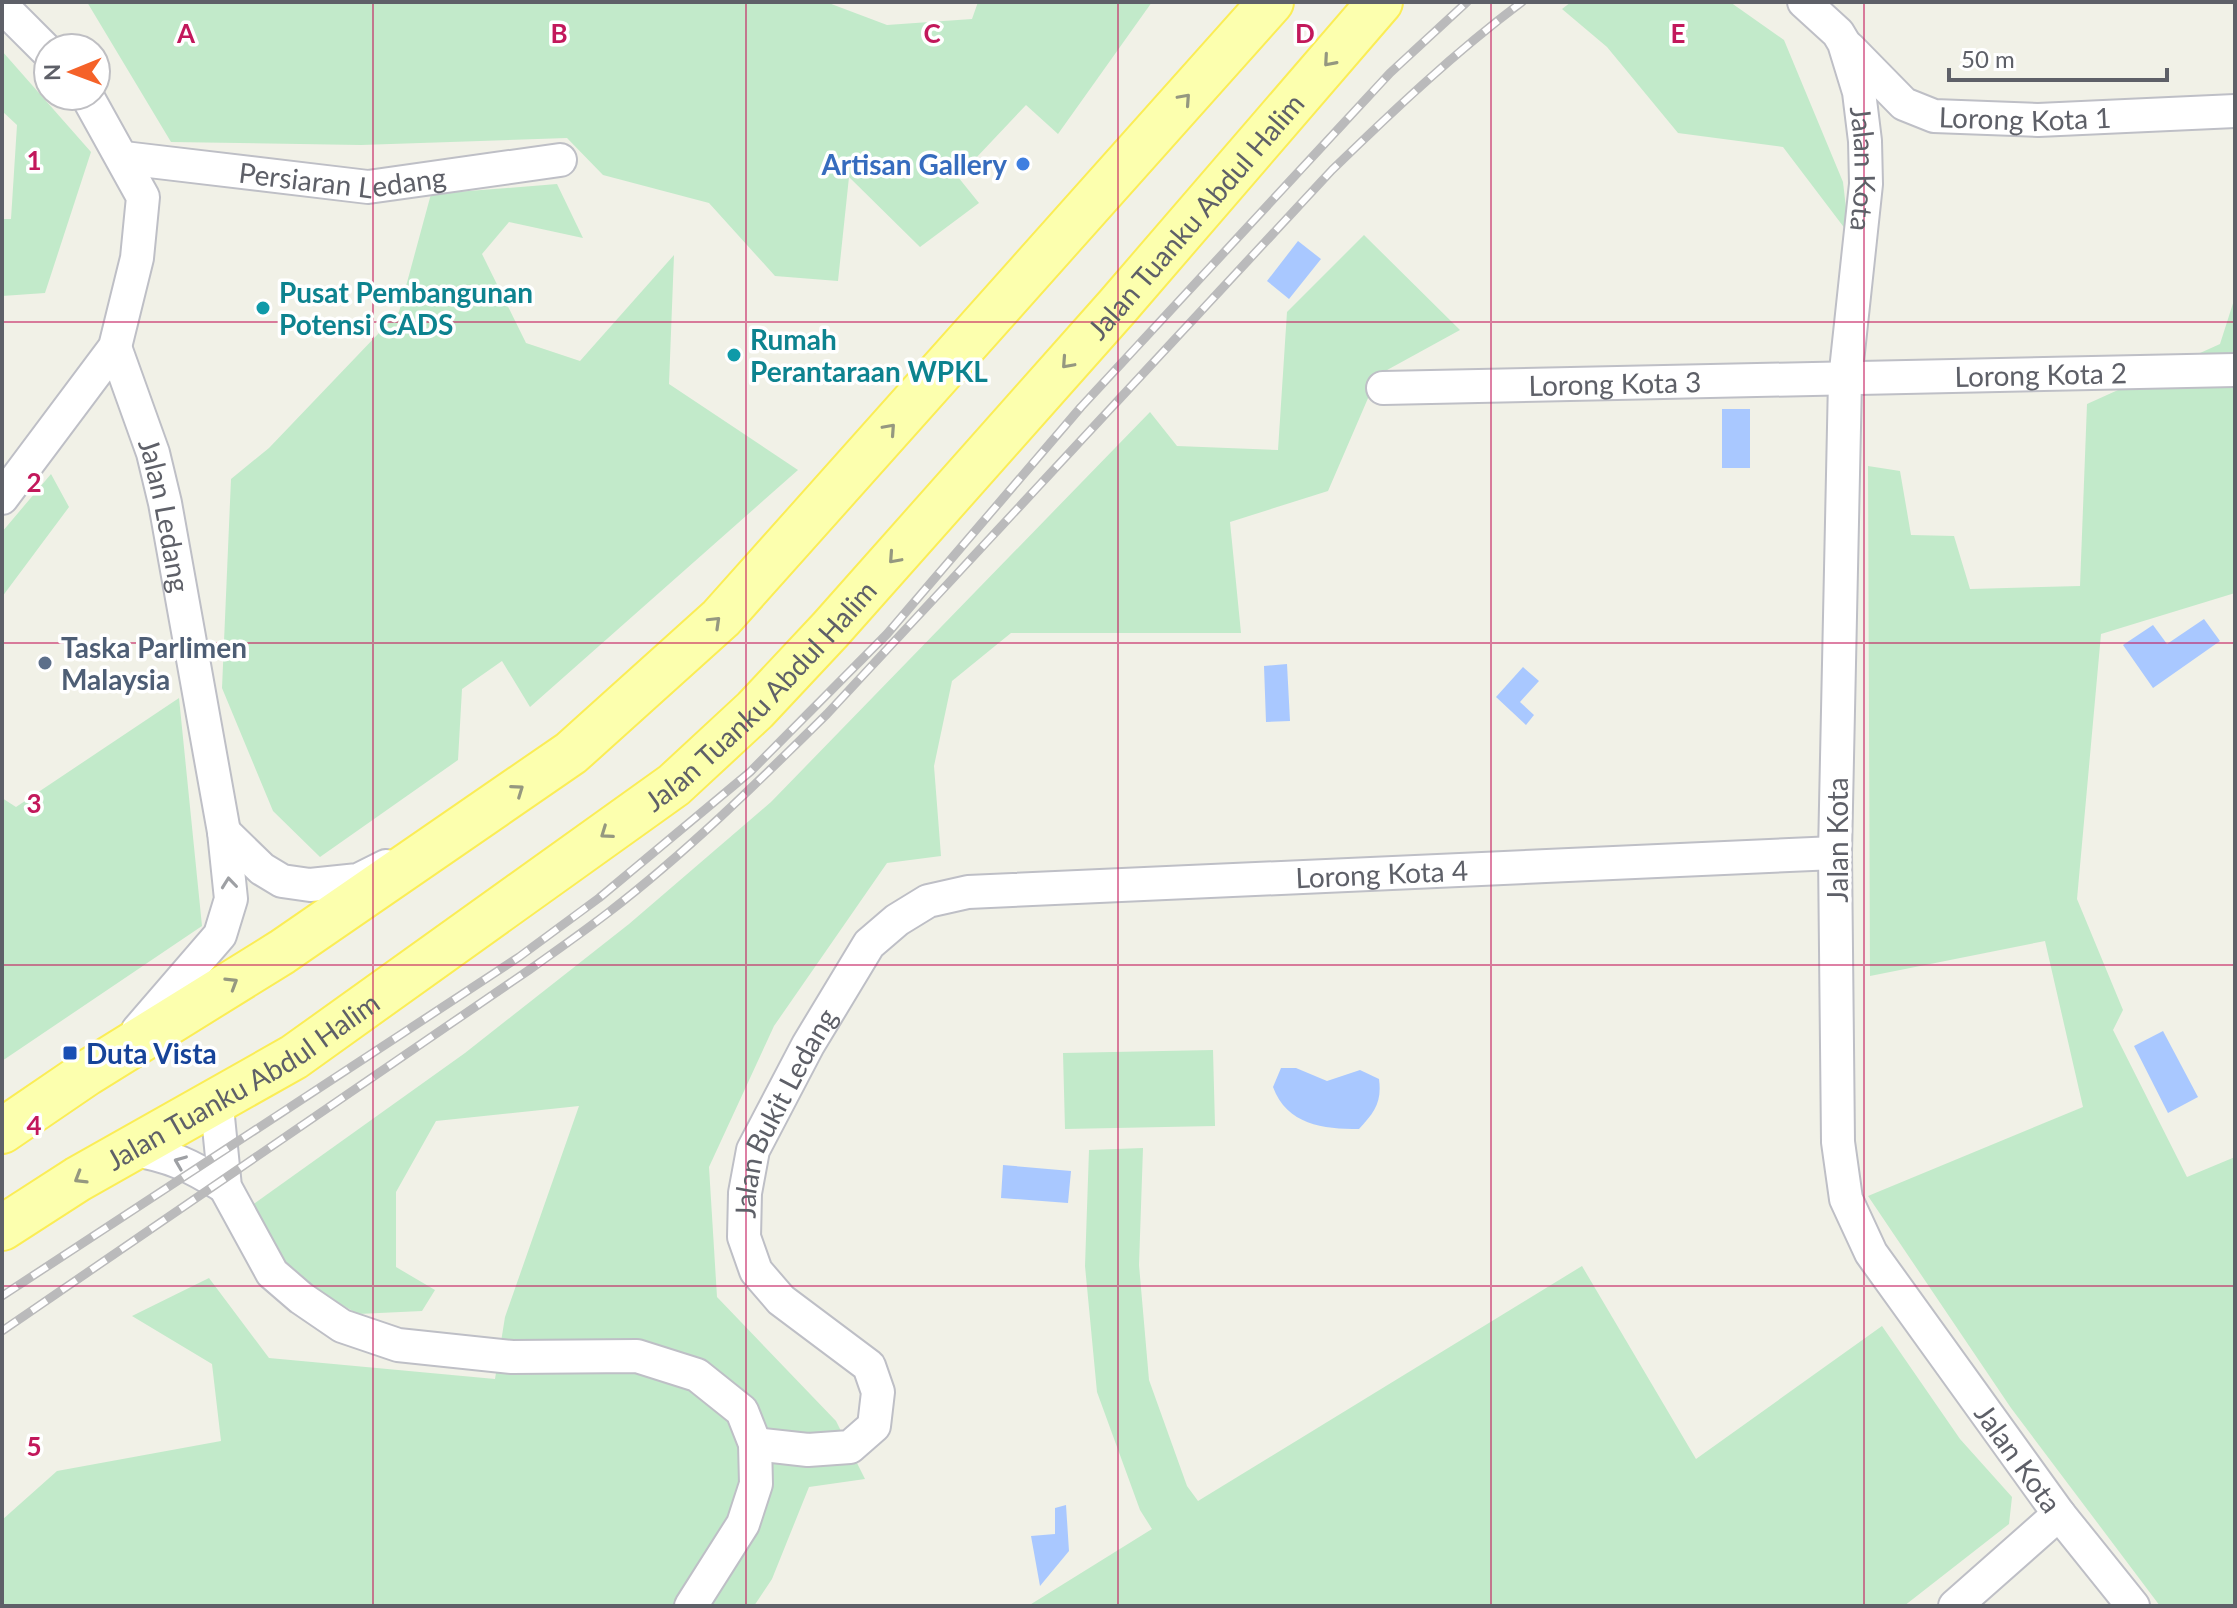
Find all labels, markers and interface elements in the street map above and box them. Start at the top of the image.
text: A [176,17,196,49]
text: B [550,17,568,49]
text: C [923,17,941,49]
text: D [1295,17,1315,49]
text: E [1671,17,1685,49]
north arrow [32,32,112,112]
scale bar [1949,32,2167,82]
text: 50 m [1961,44,2015,73]
one-way arrow [1324,52,1339,66]
text: N [38,64,65,81]
street label: Jalan Tuanku Abdul Halim [1080,86,1311,346]
one-way arrow [1175,93,1189,108]
street label: Lorong Kota 1 [1938,99,2112,137]
street label: Jalan Kota [1844,104,1883,233]
text: 1 [26,144,42,176]
place label: Artisan Gallery [820,147,1007,181]
street label: Persiaran Ledang [237,155,448,204]
marker: Artisan Gallery [1014,155,1032,173]
place label: Pusat Pembangunan Potensi CADS [279,275,533,341]
marker: Pusat Pembangunan Potensi CADS [254,299,272,317]
place label: Rumah Perantaraan WPKL [750,322,988,388]
marker: Rumah Perantaraan WPKL [725,346,743,364]
one-way arrow [1062,354,1077,369]
street label: Lorong Kota 2 [1954,355,2128,393]
street label: Lorong Kota 3 [1528,364,1702,402]
one-way arrow [880,424,894,439]
street label: Jalan Ledang [132,433,198,595]
text: 2 [26,466,42,498]
one-way arrow [890,548,904,563]
street label: Jalan Tuanku Abdul Halim [638,573,883,818]
one-way arrow [706,618,721,632]
place label: Taska Parlimen Malaysia [61,630,247,696]
marker: Taska Parlimen Malaysia [36,654,54,672]
street label: Jalan Kota [1820,777,1854,903]
one-way arrow [509,785,523,800]
text: 3 [26,787,42,819]
one-way arrow [600,823,615,838]
street label: Lorong Kota 4 [1295,853,1469,894]
one-way arrow [221,876,238,889]
one-way arrow [224,977,238,992]
street label: Jalan Tuanku Abdul Halim [100,985,385,1177]
street label: Jalan Bukit Ledang [727,1002,843,1219]
place label: Duta Vista [86,1036,217,1070]
marker: Duta Vista [61,1044,79,1062]
text: 4 [26,1109,42,1141]
one-way arrow [174,1155,188,1172]
one-way arrow [74,1168,89,1183]
street label: Jalan Kota [1968,1397,2069,1519]
text: 5 [26,1430,42,1462]

